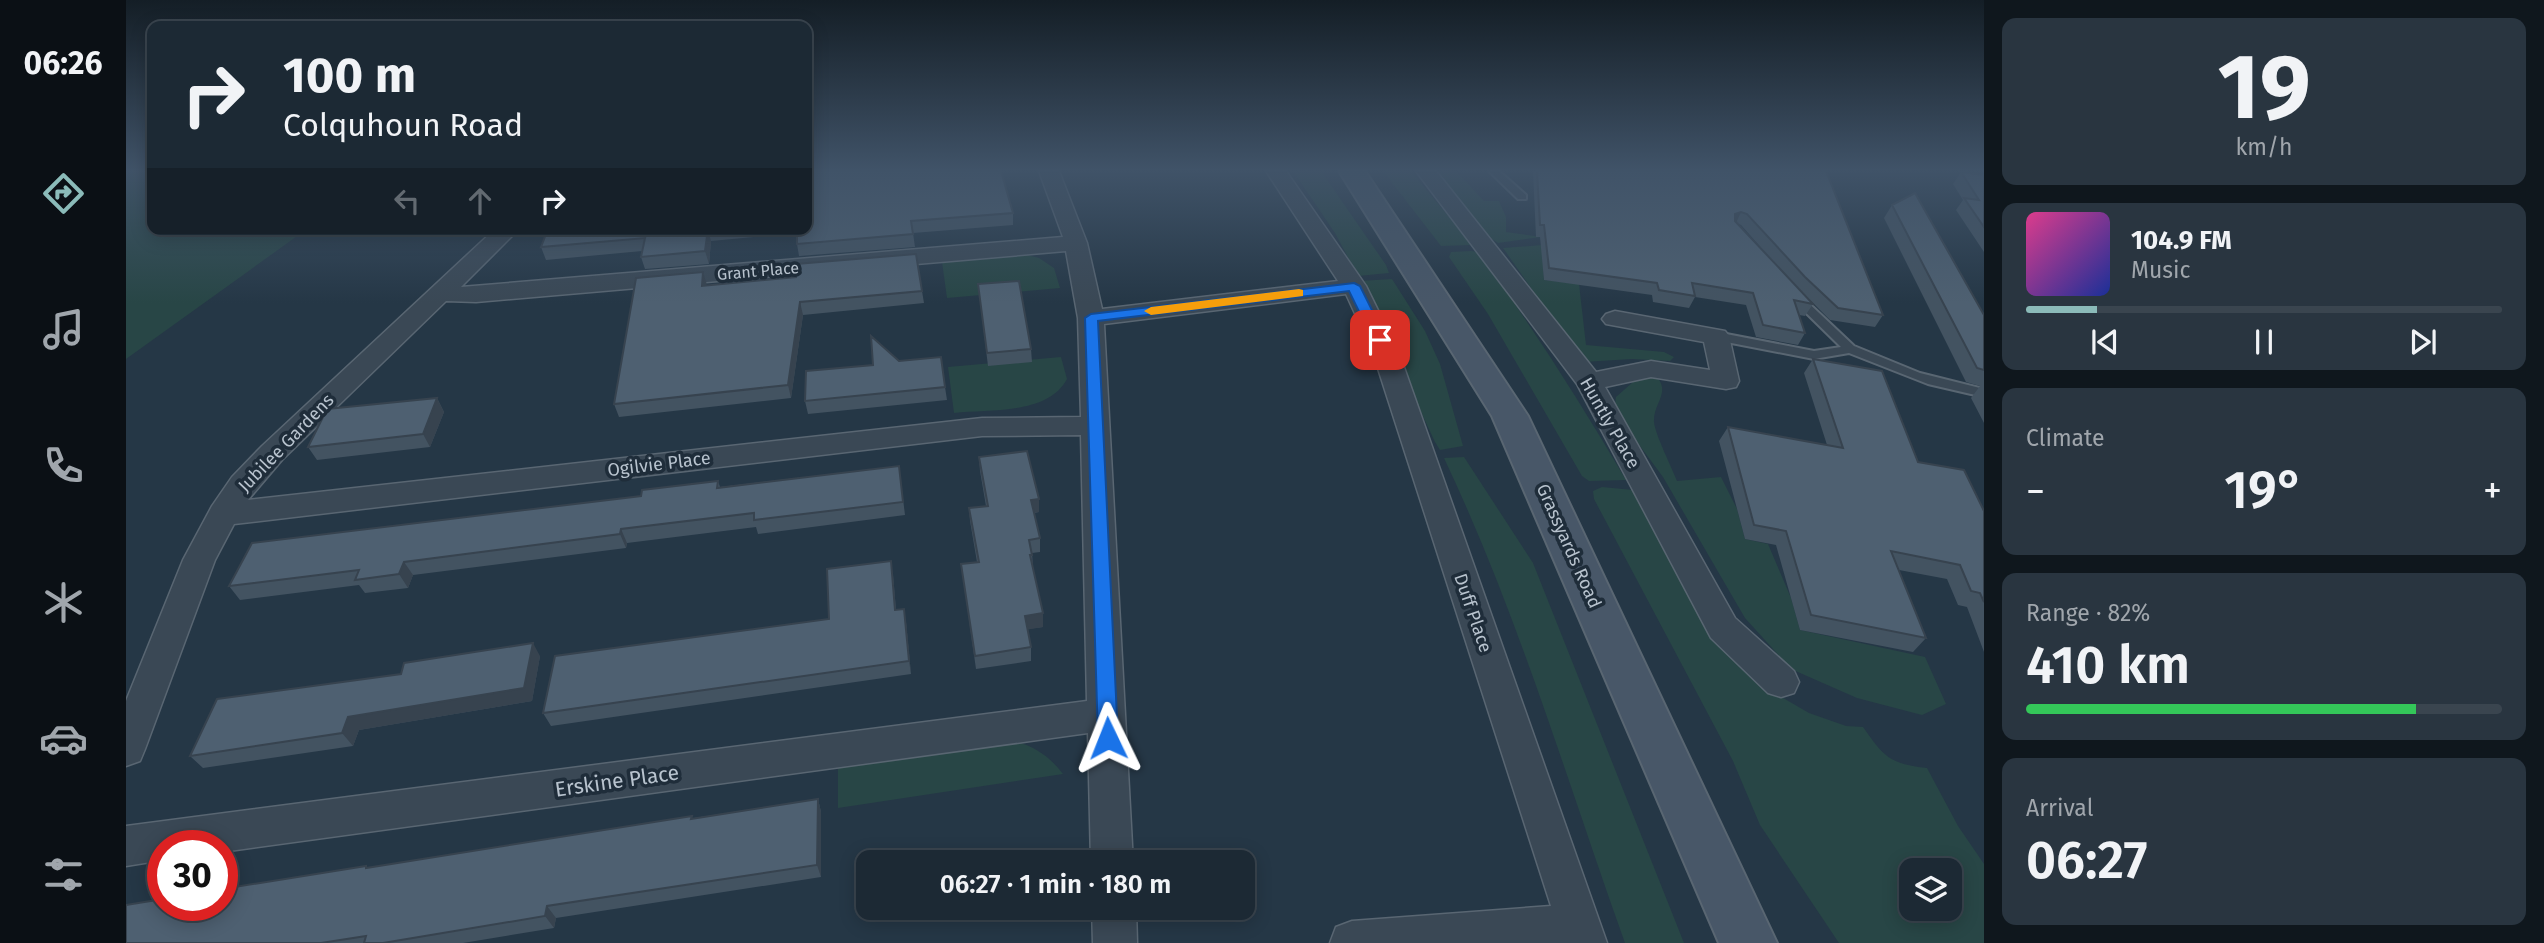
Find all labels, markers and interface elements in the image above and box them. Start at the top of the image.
text: 19 [2217,33,2311,142]
text: 06:26 [23,44,103,82]
text: 100 m [283,46,416,105]
icon: right [168,49,259,140]
text: Colquhoun Road [283,106,523,144]
text: km/h [2236,133,2292,161]
icon: directions [39,169,88,218]
icon: left [388,182,426,220]
icon: ahead [461,182,499,220]
icon: right [534,182,572,220]
text: 104.9 FM [2131,225,2232,256]
text: Music [2131,256,2191,284]
street label: Grant Place [716,258,800,284]
icon: music [39,305,88,354]
pin [1350,310,1410,370]
icon: arrive [1361,321,1399,359]
icon: previous [2086,323,2124,361]
icon: pause [2245,323,2283,361]
icon: next [2404,323,2442,361]
street label: Huntly Place [1575,373,1645,473]
street label: Jubilee Gardens [233,389,339,497]
text: Climate [2026,424,2105,452]
icon: phone [39,441,88,490]
street label: Ogilvie Place [606,447,712,481]
text: 19° [2224,459,2304,522]
text: − [2026,468,2045,514]
text: + [2483,468,2502,514]
street label: Grassyards Road [1532,480,1606,612]
street label: Duff Place [1449,571,1497,655]
icon: climate [39,578,88,627]
text: Range · 82% [2026,599,2150,627]
text: 410 km [2026,634,2190,697]
position arrow [1071,701,1145,775]
icon: car [39,714,88,763]
street label: Erskine Place [553,759,681,803]
text: Arrival [2026,794,2093,822]
text: 06:27 [2026,829,2148,892]
speed limit sign: 30 [147,830,238,921]
icon: filters [39,850,88,899]
map controls [1899,858,1962,921]
button: layers [1899,858,1962,921]
text: 06:27 · 1 min · 180 m [940,869,1171,900]

